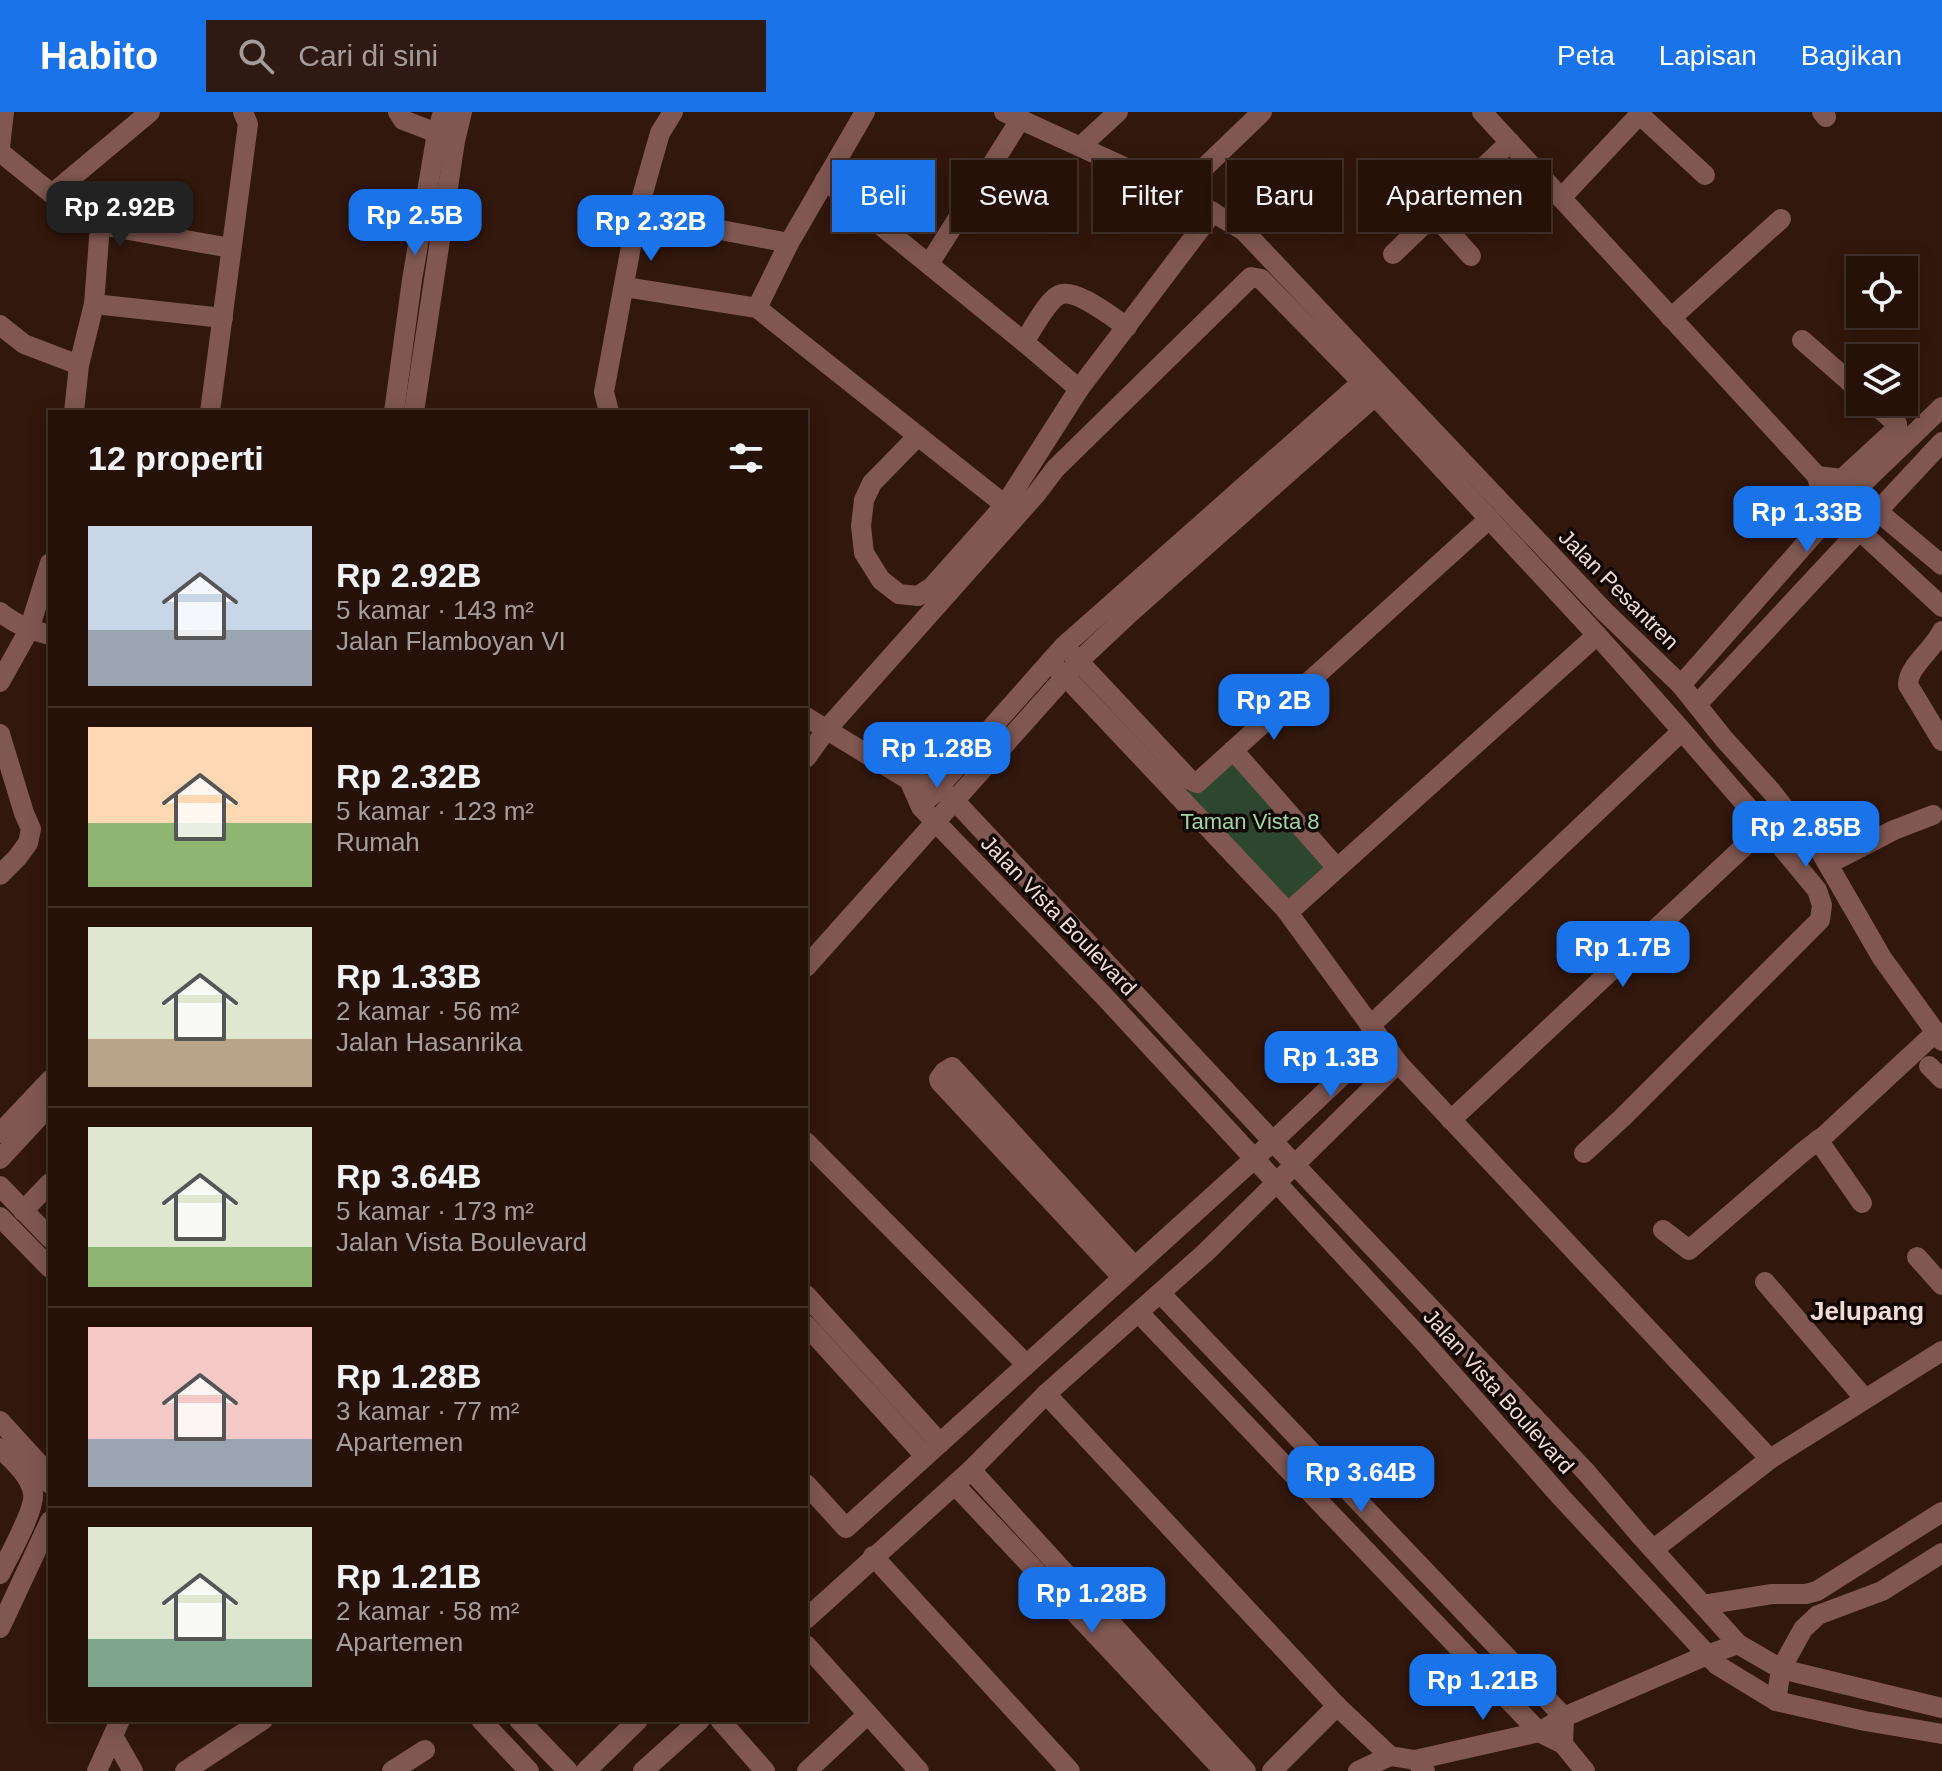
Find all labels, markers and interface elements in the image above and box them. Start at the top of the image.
search box [206,20,766,92]
icon: search [234,34,278,78]
text: Habito [40,35,158,77]
text: Cari di sini [298,39,438,72]
text: Peta [1557,40,1615,71]
text: Lapisan [1659,40,1757,71]
text: Bagikan [1801,40,1902,71]
chip: Beli [832,160,935,232]
chip: Sewa [951,160,1077,232]
chip: Filter [1093,160,1211,232]
chip: Baru [1227,160,1342,232]
chip: Apartemen [1358,160,1551,232]
pin: Rp 2.92B [37,181,203,249]
pin: Rp 2.5B [341,189,489,257]
text: Rp 2.92B [64,192,176,222]
pin: Rp 2.32B [568,195,734,263]
text: Rp 2.5B [367,200,463,230]
text: Rp 2.32B [595,206,707,236]
map controls [1846,256,1918,416]
button: locate [1846,256,1918,328]
button: layers [1846,344,1918,416]
icon: filters [724,436,768,480]
text: 12 properti [88,439,264,477]
pin: Rp 1.33B [1724,486,1890,554]
text: Rp 1.33B [1751,497,1863,527]
street label: Jalan Pesantren [1554,524,1684,654]
text: Rp 2.92B [336,556,482,594]
icon: home [152,558,248,654]
text: 5 kamar · 143 m² [336,595,534,625]
text: Jalan Flamboyan VI [336,626,566,656]
pin: Rp 2B [1218,674,1330,742]
text: Rp 2B [1236,685,1312,715]
pin: Rp 1.28B [854,722,1020,790]
text: Rp 1.28B [881,733,993,763]
text: Rp 2.32B [336,757,482,795]
icon: home [152,759,248,855]
text: 5 kamar · 123 m² [336,796,534,826]
pin: Rp 2.85B [1723,801,1889,869]
park label: Taman Vista 8 [1180,809,1320,834]
text: Rp 2.85B [1750,812,1862,842]
text: Rumah [336,827,420,857]
street label: Jalan Vista Boulevard [976,830,1141,1000]
pin: Rp 1.7B [1549,921,1697,989]
text: Rp 1.7B [1575,932,1671,962]
text: Rp 1.33B [336,957,482,995]
icon: home [152,959,248,1055]
text: 2 kamar · 56 m² [336,996,520,1026]
text: Jalan Hasanrika [336,1027,522,1057]
pin: Rp 1.3B [1257,1031,1405,1099]
text: Rp 1.3B [1283,1042,1379,1072]
text: Rp 3.64B [336,1157,482,1195]
icon: home [152,1159,248,1255]
text: 5 kamar · 173 m² [336,1196,534,1226]
text: Jalan Vista Boulevard [336,1227,587,1257]
district label: Jelupang [1810,1296,1924,1326]
street label: Jalan Vista Boulevard [1418,1304,1579,1479]
text: Rp 1.28B [336,1357,482,1395]
icon: home [152,1359,248,1455]
text: 3 kamar · 77 m² [336,1396,520,1426]
text: Apartemen [336,1427,463,1457]
pin: Rp 3.64B [1278,1446,1444,1514]
text: Rp 3.64B [1305,1457,1417,1487]
text: Rp 1.21B [336,1557,482,1595]
icon: home [152,1559,248,1655]
pin: Rp 1.28B [1009,1567,1175,1635]
text: Rp 1.28B [1036,1578,1148,1608]
text: 2 kamar · 58 m² [336,1596,520,1626]
text: Apartemen [336,1627,463,1657]
pin: Rp 1.21B [1400,1654,1566,1722]
text: Rp 1.21B [1427,1665,1539,1695]

